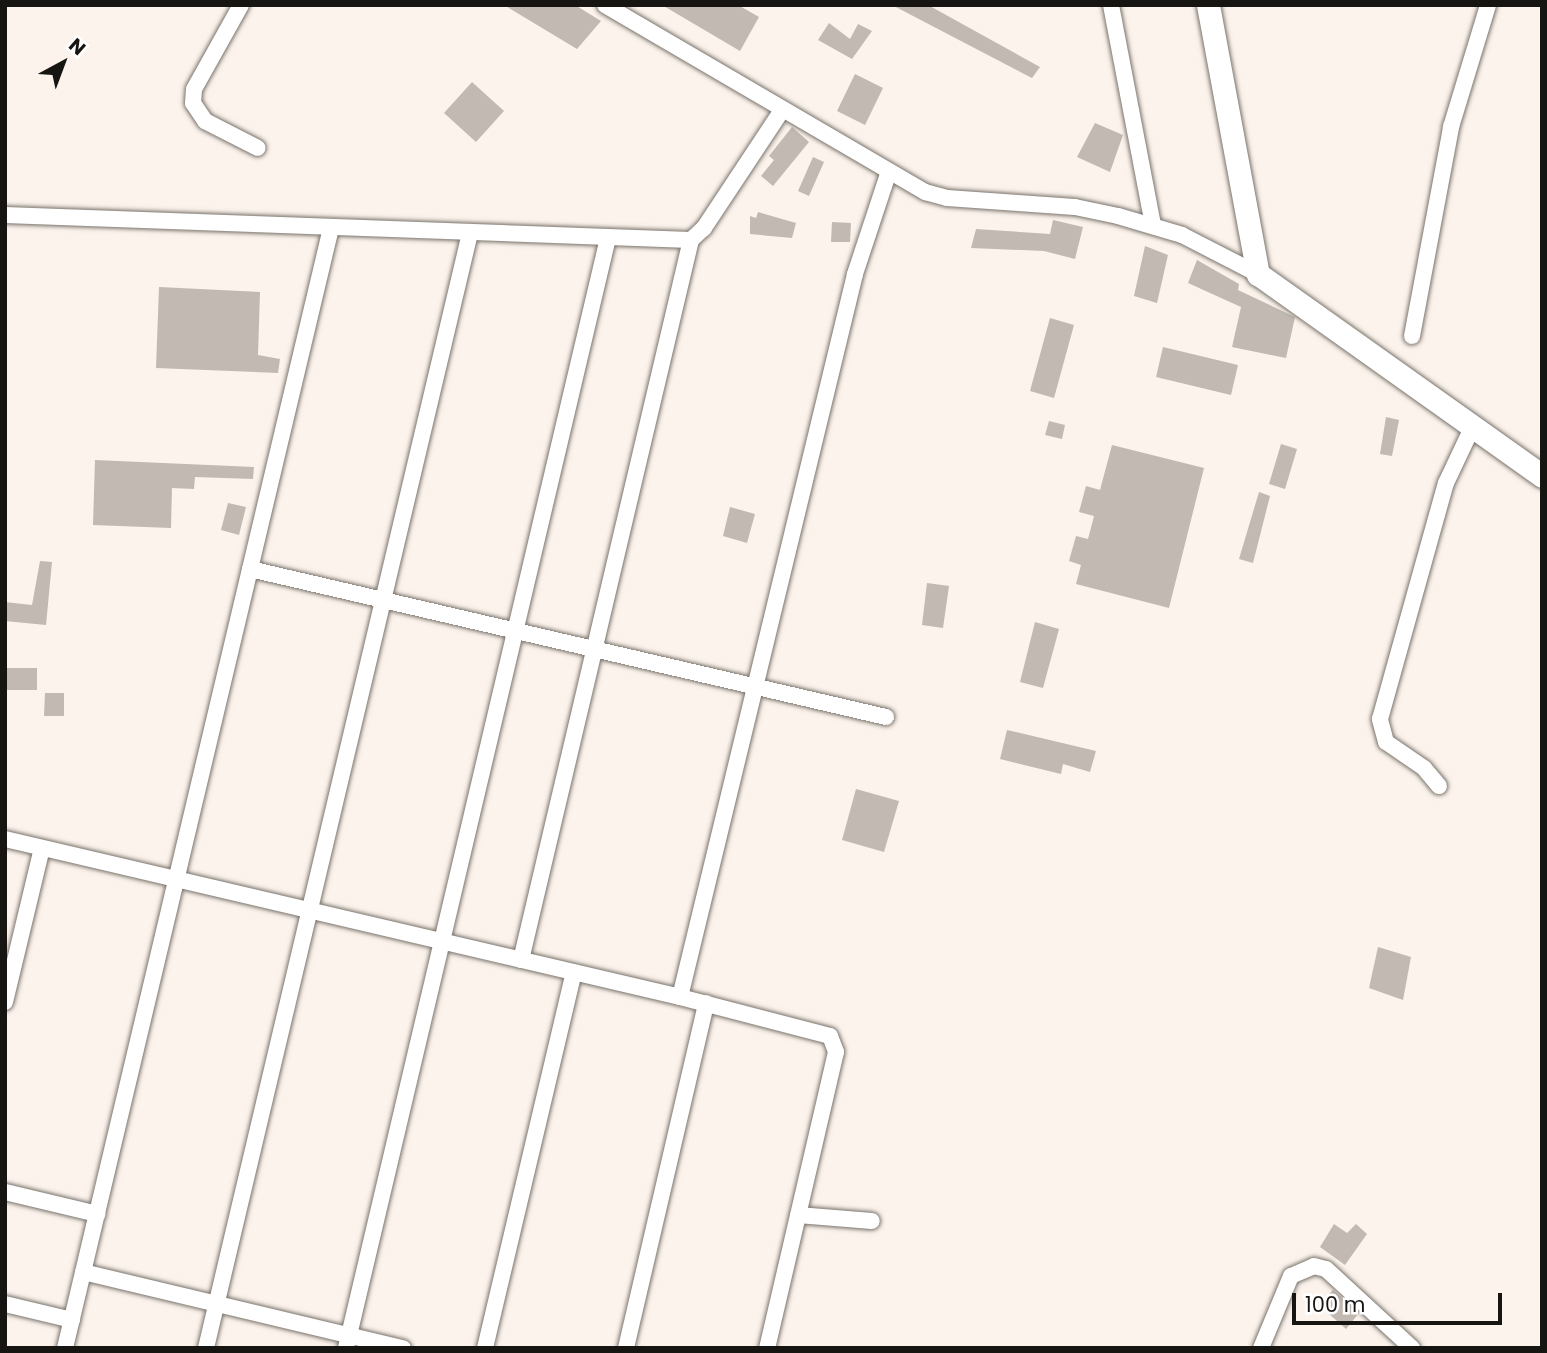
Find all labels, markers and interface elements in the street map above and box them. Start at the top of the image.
north arrow [28,28,98,98]
text: N [63,32,91,62]
scale bar [1295,1280,1505,1324]
text: 100 m [1305,1290,1365,1319]

